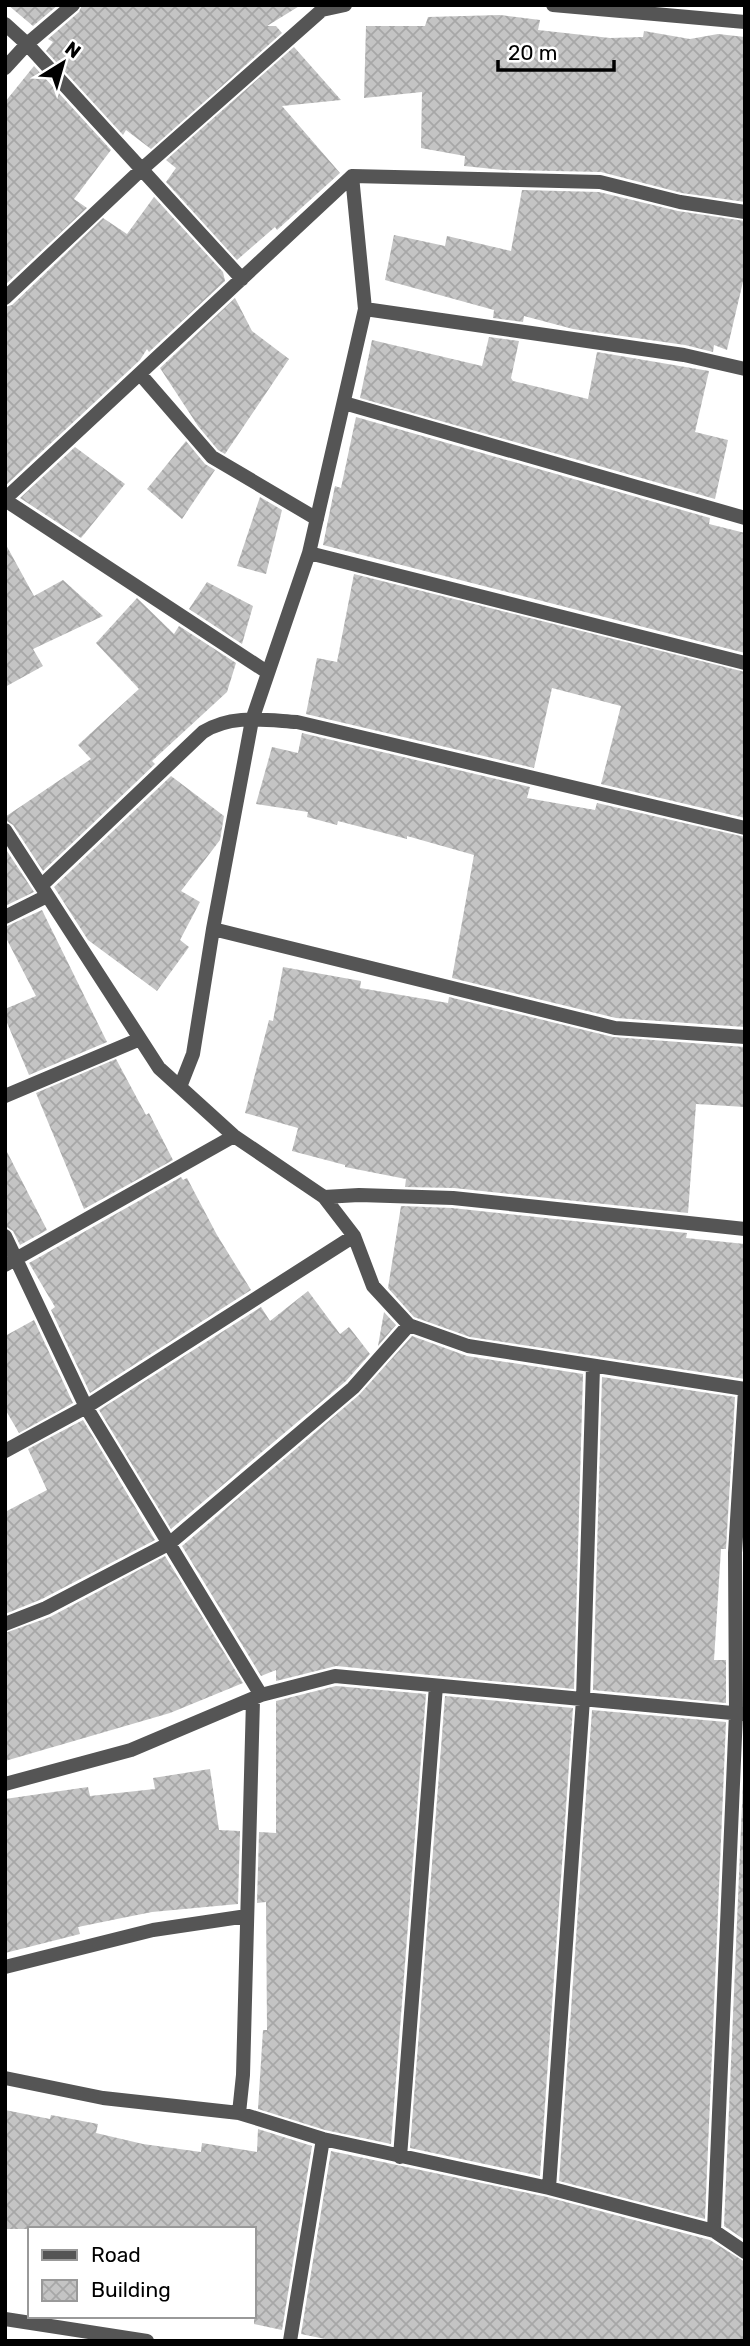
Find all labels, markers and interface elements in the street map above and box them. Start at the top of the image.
north arrow [28,28,98,98]
scale bar [498,28,614,72]
text: N [61,37,85,63]
text: 20 m [508,40,557,65]
legend [28,2227,256,2318]
text: Road [91,2242,141,2267]
text: Building [91,2277,171,2302]

